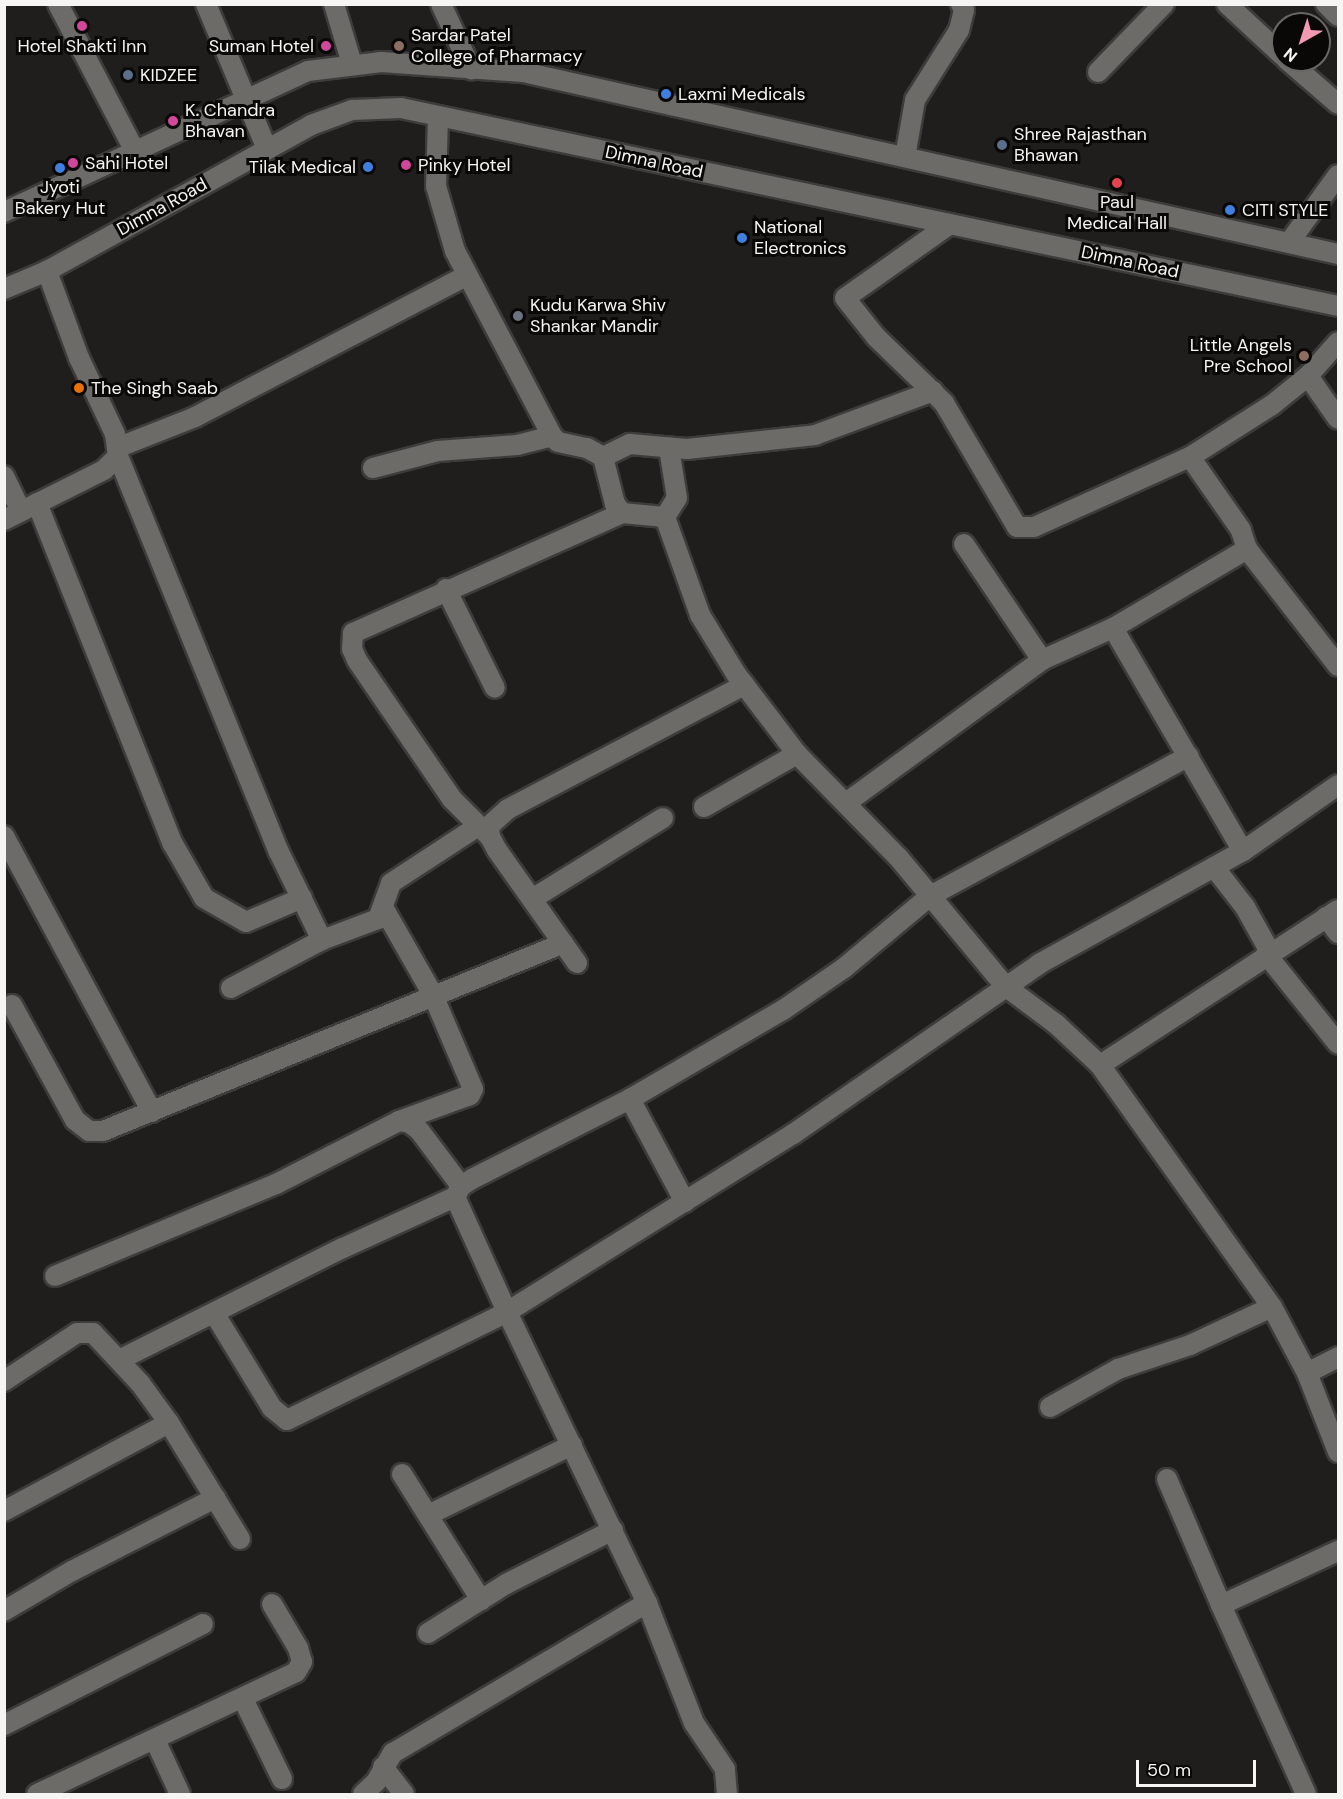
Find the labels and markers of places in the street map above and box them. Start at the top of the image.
marker: Hotel Shakti Inn [75,19,89,33]
place label: Sardar Patel College of Pharmacy [411,25,582,68]
place label: Hotel Shakti Inn [17,35,147,57]
place label: Suman Hotel [209,35,314,57]
marker: Suman Hotel [319,39,333,53]
marker: Sardar Patel College of Pharmacy [392,39,406,53]
place label: KIDZEE [140,64,197,86]
marker: KIDZEE [121,68,135,82]
place label: Laxmi Medicals [678,83,805,105]
marker: Laxmi Medicals [659,87,673,101]
place label: K. Chandra Bhavan [185,100,275,142]
marker: K. Chandra Bhavan [166,114,180,128]
place label: Shree Rajasthan Bhawan [1014,124,1147,166]
marker: Shree Rajasthan Bhawan [995,138,1009,152]
place label: Sahi Hotel [85,152,168,174]
place label: Pinky Hotel [418,154,511,176]
marker: Sahi Hotel [66,156,80,170]
place label: Tilak Medical [249,156,356,178]
marker: Pinky Hotel [399,158,413,172]
marker: Tilak Medical [361,160,375,174]
marker: Jyoti Bakery Hut [53,161,67,175]
marker: Paul Medical Hall [1110,176,1124,190]
place label: Jyoti Bakery Hut [15,177,105,219]
place label: Paul Medical Hall [1067,192,1167,234]
place label: CITI STYLE [1242,199,1329,221]
marker: CITI STYLE [1223,203,1237,217]
place label: National Electronics [754,217,846,260]
marker: National Electronics [735,231,749,245]
place label: Kudu Karwa Shiv Shankar Mandir [530,295,666,338]
marker: Kudu Karwa Shiv Shankar Mandir [511,309,525,323]
place label: Little Angels Pre School [1190,335,1292,378]
marker: Little Angels Pre School [1297,349,1311,363]
place label: The Singh Saab [91,377,218,399]
marker: The Singh Saab [72,381,86,395]

